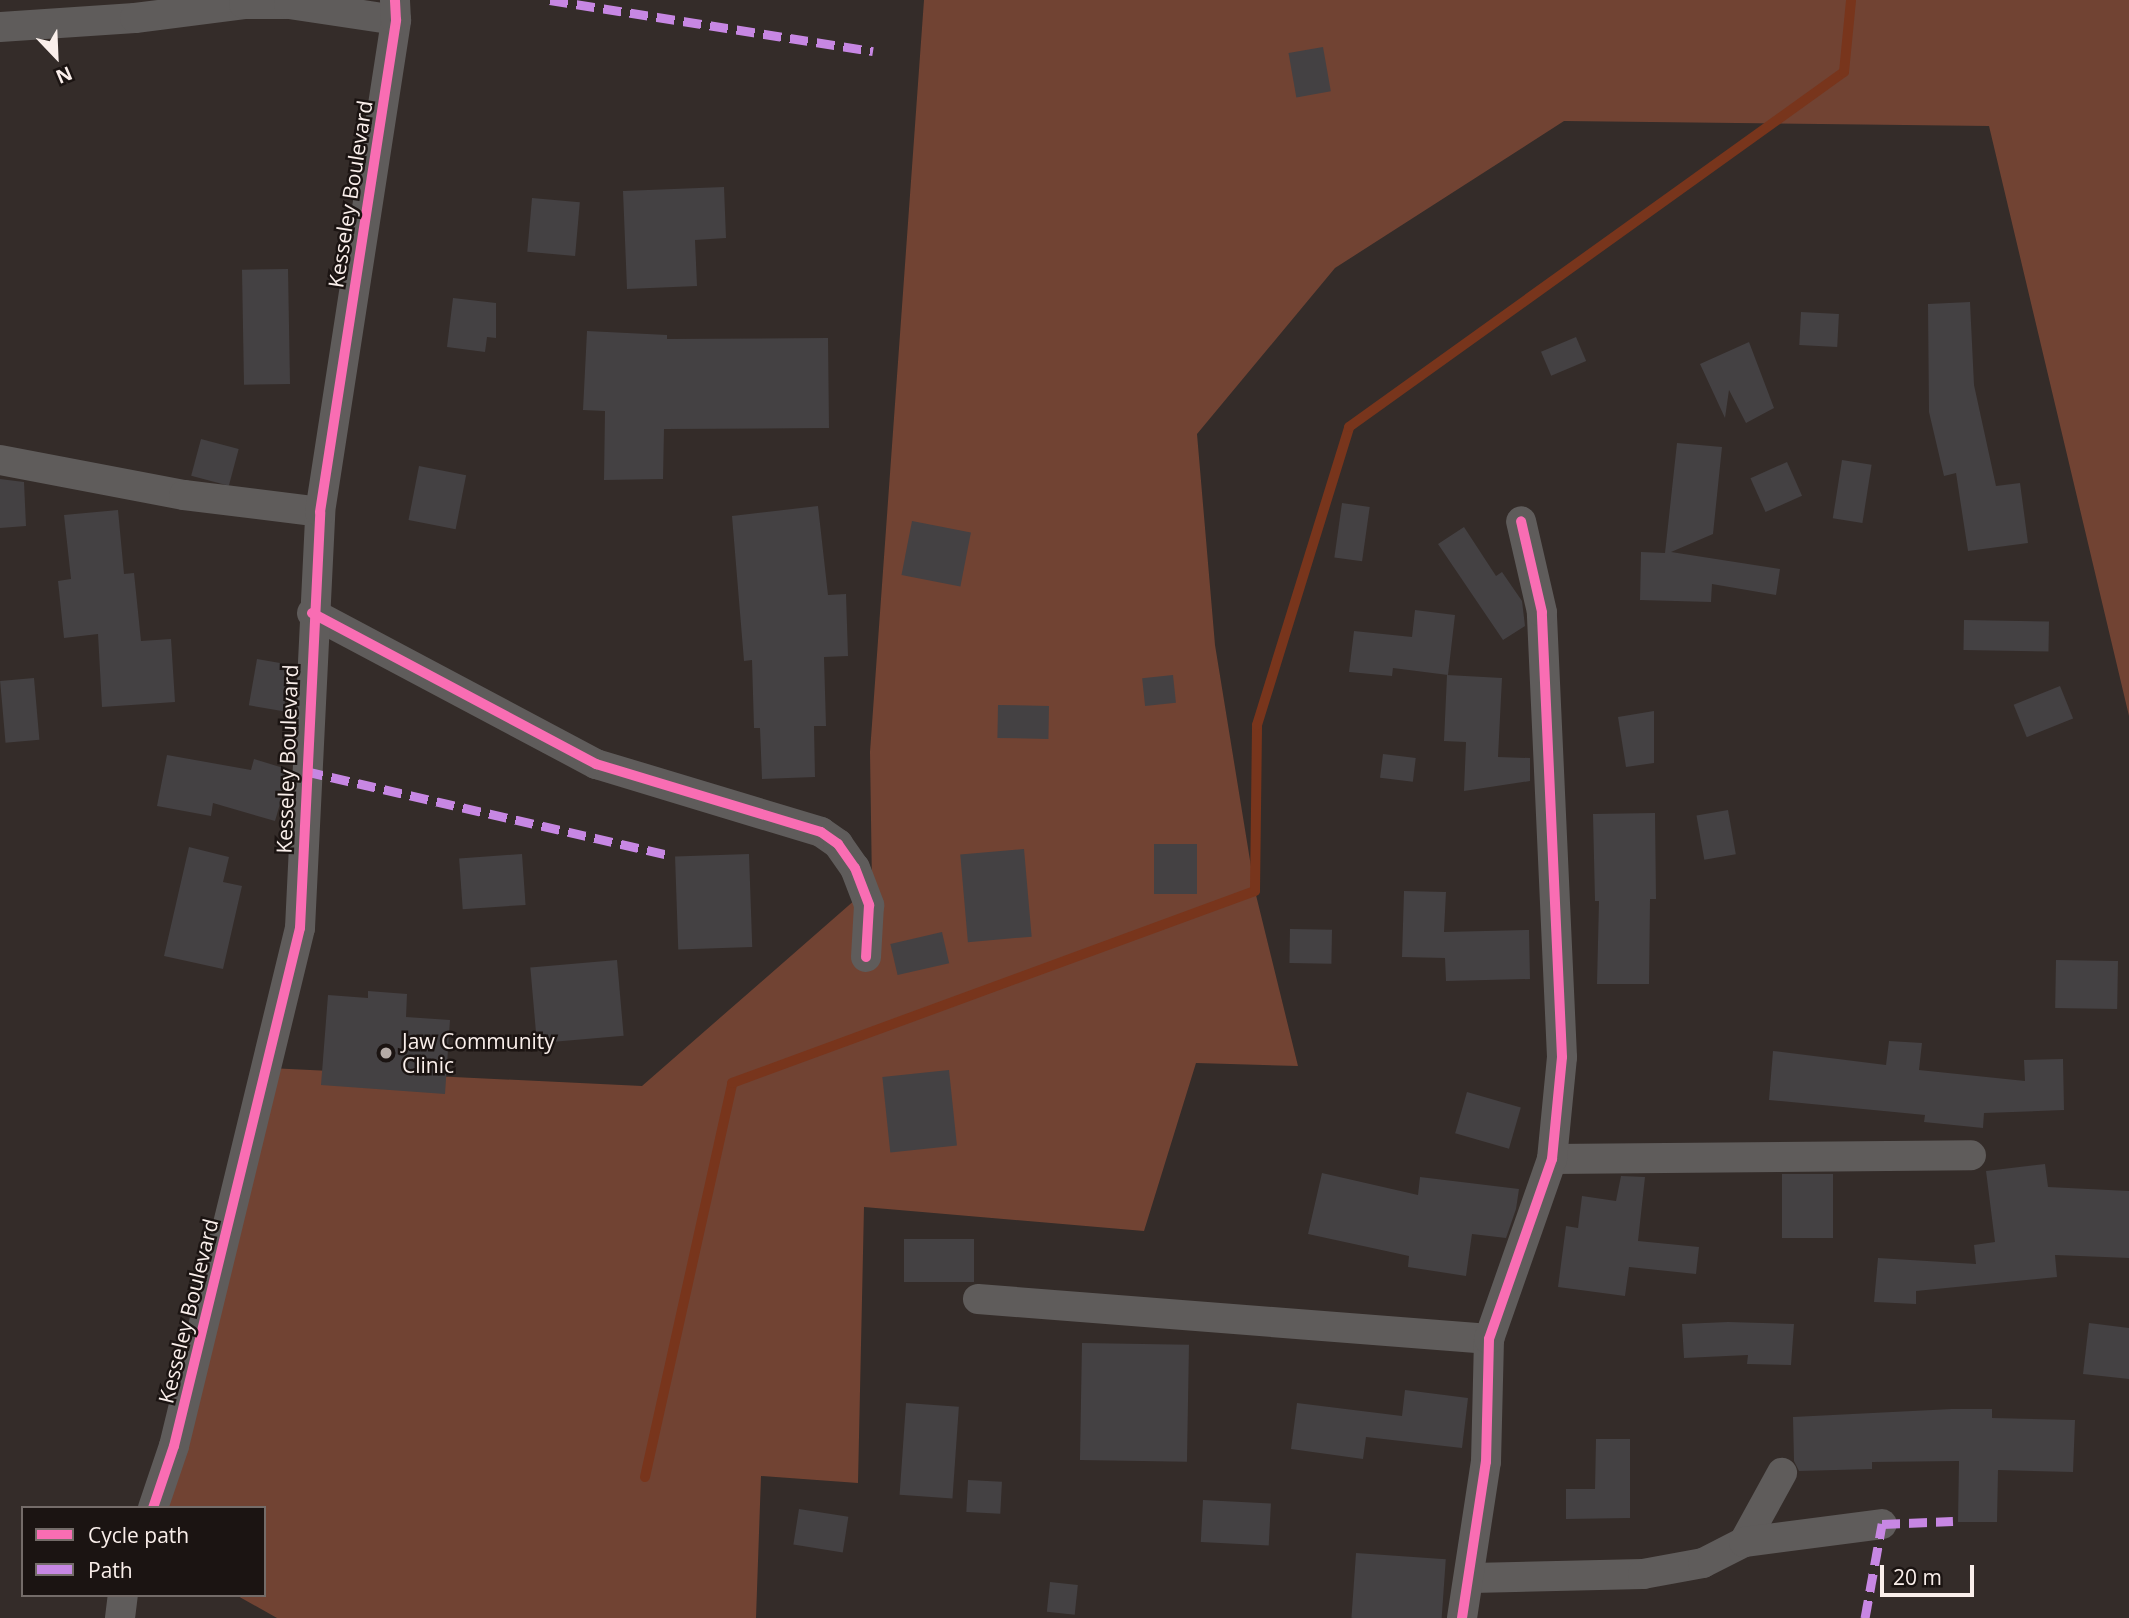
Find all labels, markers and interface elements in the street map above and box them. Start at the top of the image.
north arrow [21,21,91,91]
text: N [52,60,76,90]
street label: Kesseley Boulevard [323,99,377,289]
street label: Kesseley Boulevard [271,664,303,854]
place label: Jaw Community Clinic [402,1028,555,1078]
marker: Jaw Community Clinic [376,1043,396,1063]
street label: Kesseley Boulevard [153,1216,223,1406]
legend [21,1506,266,1597]
text: Cycle path [88,1521,189,1549]
scale bar [1884,1552,1979,1596]
text: Path [88,1556,133,1584]
text: 20 m [1893,1563,1942,1591]

